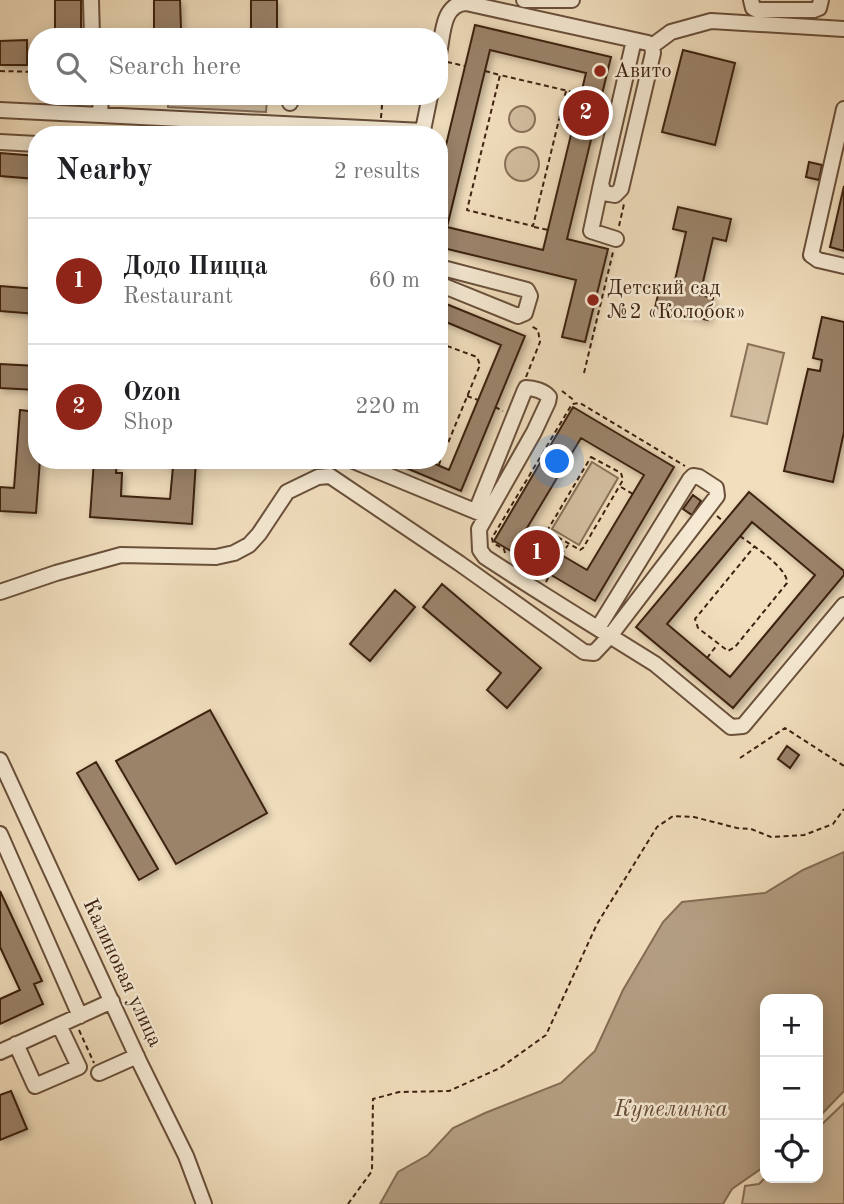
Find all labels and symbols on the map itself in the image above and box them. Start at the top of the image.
place label: Авито [614,61,672,82]
marker: Авито [592,63,608,79]
pin: 2 [563,87,609,139]
place label: Детский сад №2 «Колобок» [607,278,746,323]
marker: Детский сад №2 «Колобок» [585,292,601,308]
your location [540,444,574,478]
pin: 1 [514,527,560,579]
street label: Калиновая улица [79,896,165,1050]
water label: Купелинка [613,1098,728,1122]

